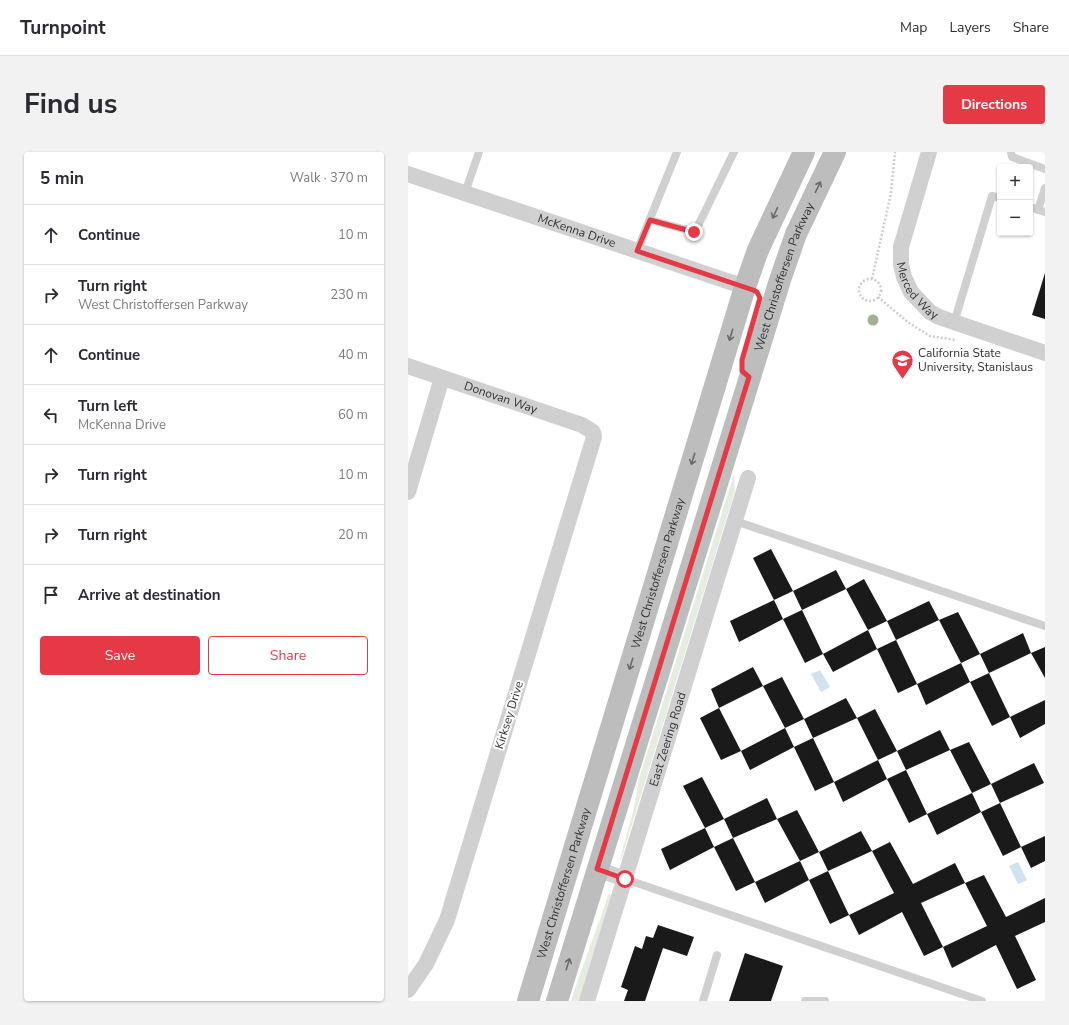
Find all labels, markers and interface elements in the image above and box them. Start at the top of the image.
text: Turnpoint [20,15,106,41]
text: Map [900,18,927,37]
text: Layers [949,18,991,37]
text: Share [1013,18,1049,37]
text: Find us [24,85,118,123]
button: Directions [943,85,1045,124]
map controls [997,164,1033,236]
button: + [997,164,1033,200]
text: 5 min [40,167,84,190]
text: Walk · 370 m [290,169,368,187]
one-way arrow [815,182,822,194]
street label: West Christoffersen Parkway [750,199,818,353]
button: − [997,200,1033,236]
one-way arrow [771,206,778,218]
street label: McKenna Drive [536,210,618,251]
route end [685,223,703,241]
icon: ahead [40,224,62,246]
text: Continue [78,225,140,245]
text: 10 m [338,226,368,244]
street label: Merced Way [893,260,942,323]
text: Turn right [78,276,147,296]
icon: right [40,284,62,306]
text: 230 m [330,286,368,304]
text: West Christoffersen Parkway [78,296,248,314]
one-way arrow [727,328,734,341]
icon: ahead [40,344,62,366]
text: Continue [78,345,140,365]
place label: California State University, Stanislaus [918,345,1033,375]
text: 40 m [338,346,368,364]
school or university icon: California State University, Stanislaus [890,347,916,380]
street label: Donovan Way [462,378,540,418]
text: Turn left [78,396,137,416]
icon: left [40,404,62,426]
text: 60 m [338,406,368,424]
text: McKenna Drive [78,416,166,434]
one-way arrow [689,452,696,465]
icon: right [40,464,62,486]
text: Turn right [78,465,147,485]
text: 10 m [338,466,368,484]
street label: West Christoffersen Parkway [627,495,689,651]
icon: right [40,524,62,546]
text: Turn right [78,525,147,545]
text: 20 m [338,526,368,544]
icon: arrive [40,584,62,606]
text: Arrive at destination [78,585,221,605]
button: Save [40,636,200,675]
button: Share [208,636,368,675]
one-way arrow [626,657,634,669]
street label: Kirksey Drive [491,679,527,751]
street label: East Zeering Road [646,690,690,788]
street label: West Christoffersen Parkway [533,805,594,961]
route start [616,870,634,888]
one-way arrow [565,957,572,970]

